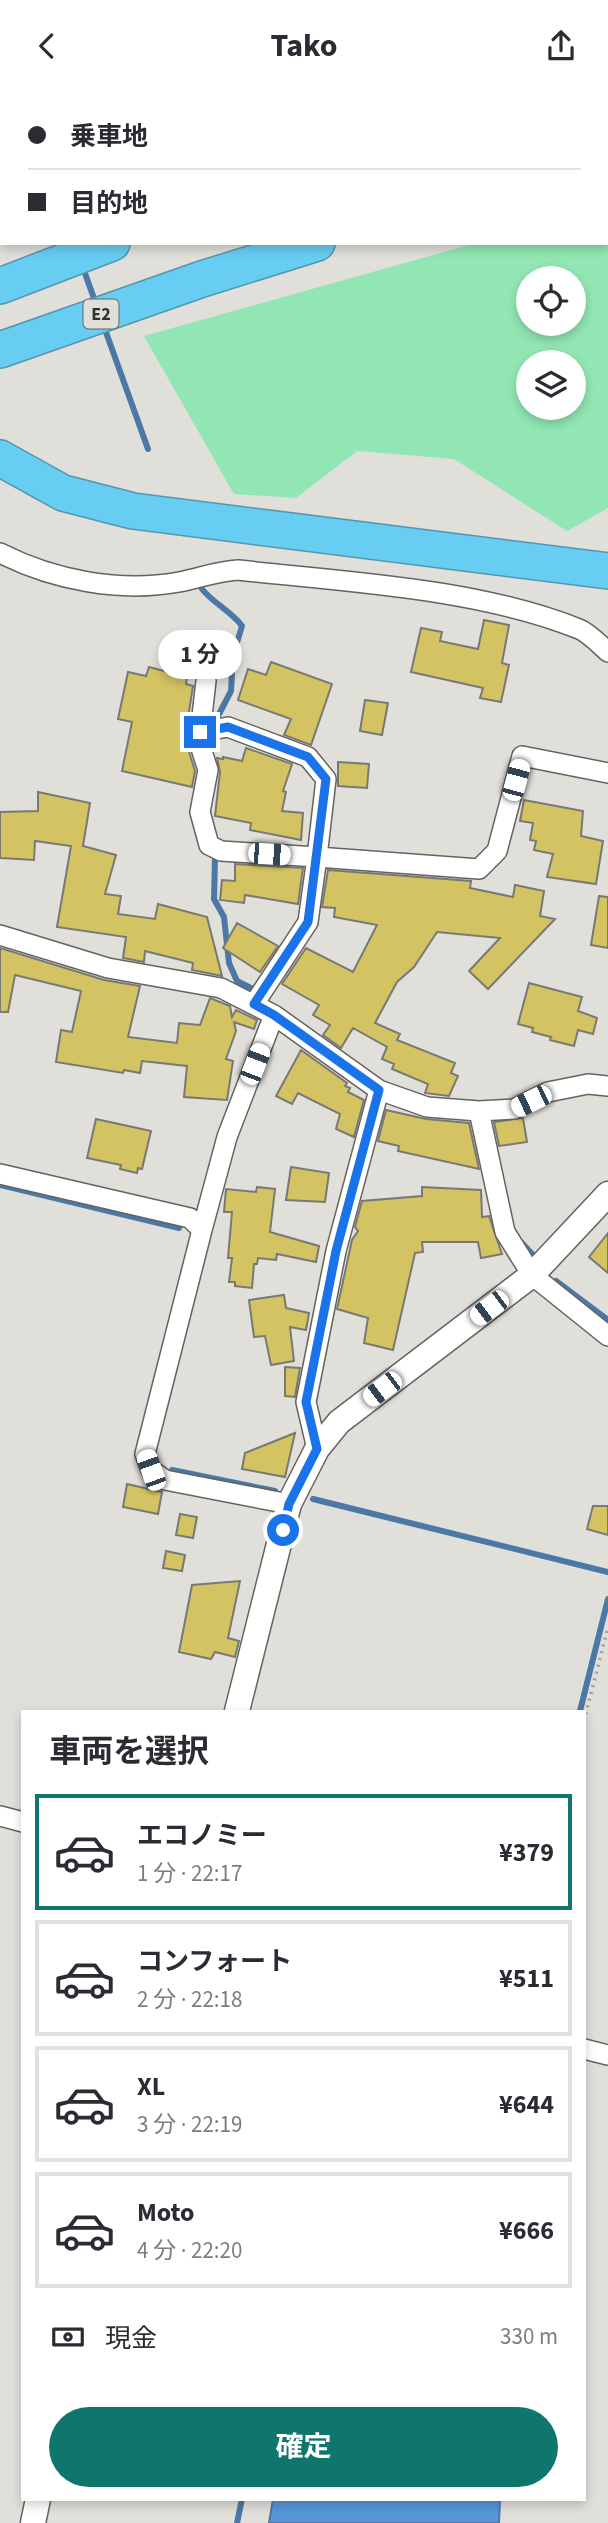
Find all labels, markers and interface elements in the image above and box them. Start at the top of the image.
text: Tako [270,23,338,69]
icon: back [28,27,66,65]
icon: share [542,27,580,65]
text: 乗車地 [70,118,148,155]
text: 目的地 [70,185,148,222]
map controls [516,266,586,420]
button: locate [516,266,586,336]
road number: E2 [84,299,119,329]
button: layers [516,350,586,420]
callout: 1 分 [158,631,242,679]
text: 1 分 [180,638,220,671]
route end [184,716,216,748]
car [501,757,532,803]
car [248,842,291,866]
car [238,1041,273,1087]
car [508,1082,555,1120]
car [466,1287,513,1329]
car [359,1368,406,1410]
car [134,1447,169,1493]
route start [267,1514,299,1546]
text: 車両を選択 [49,1729,209,1775]
text: エコノミー [137,1817,267,1854]
icon: car [53,1821,116,1884]
text: ¥379 [499,1834,554,1871]
text: 1 分 · 22:17 [137,1857,242,1890]
text: コンフォート [137,1943,292,1980]
icon: car [53,1947,116,2010]
text: ¥511 [499,1960,554,1997]
text: 2 分 · 22:18 [137,1983,242,2016]
text: XL [137,2068,165,2105]
icon: car [53,2073,116,2136]
text: ¥644 [499,2086,554,2123]
text: 3 分 · 22:19 [137,2108,242,2141]
text: Moto [137,2194,194,2231]
icon: car [53,2199,116,2262]
text: ¥666 [499,2212,554,2249]
text: 4 分 · 22:20 [137,2234,242,2267]
icon: cash [49,2318,87,2356]
text: 現金 [105,2320,157,2357]
text: 330 m [500,2320,558,2353]
button: 確定 [49,2407,558,2487]

